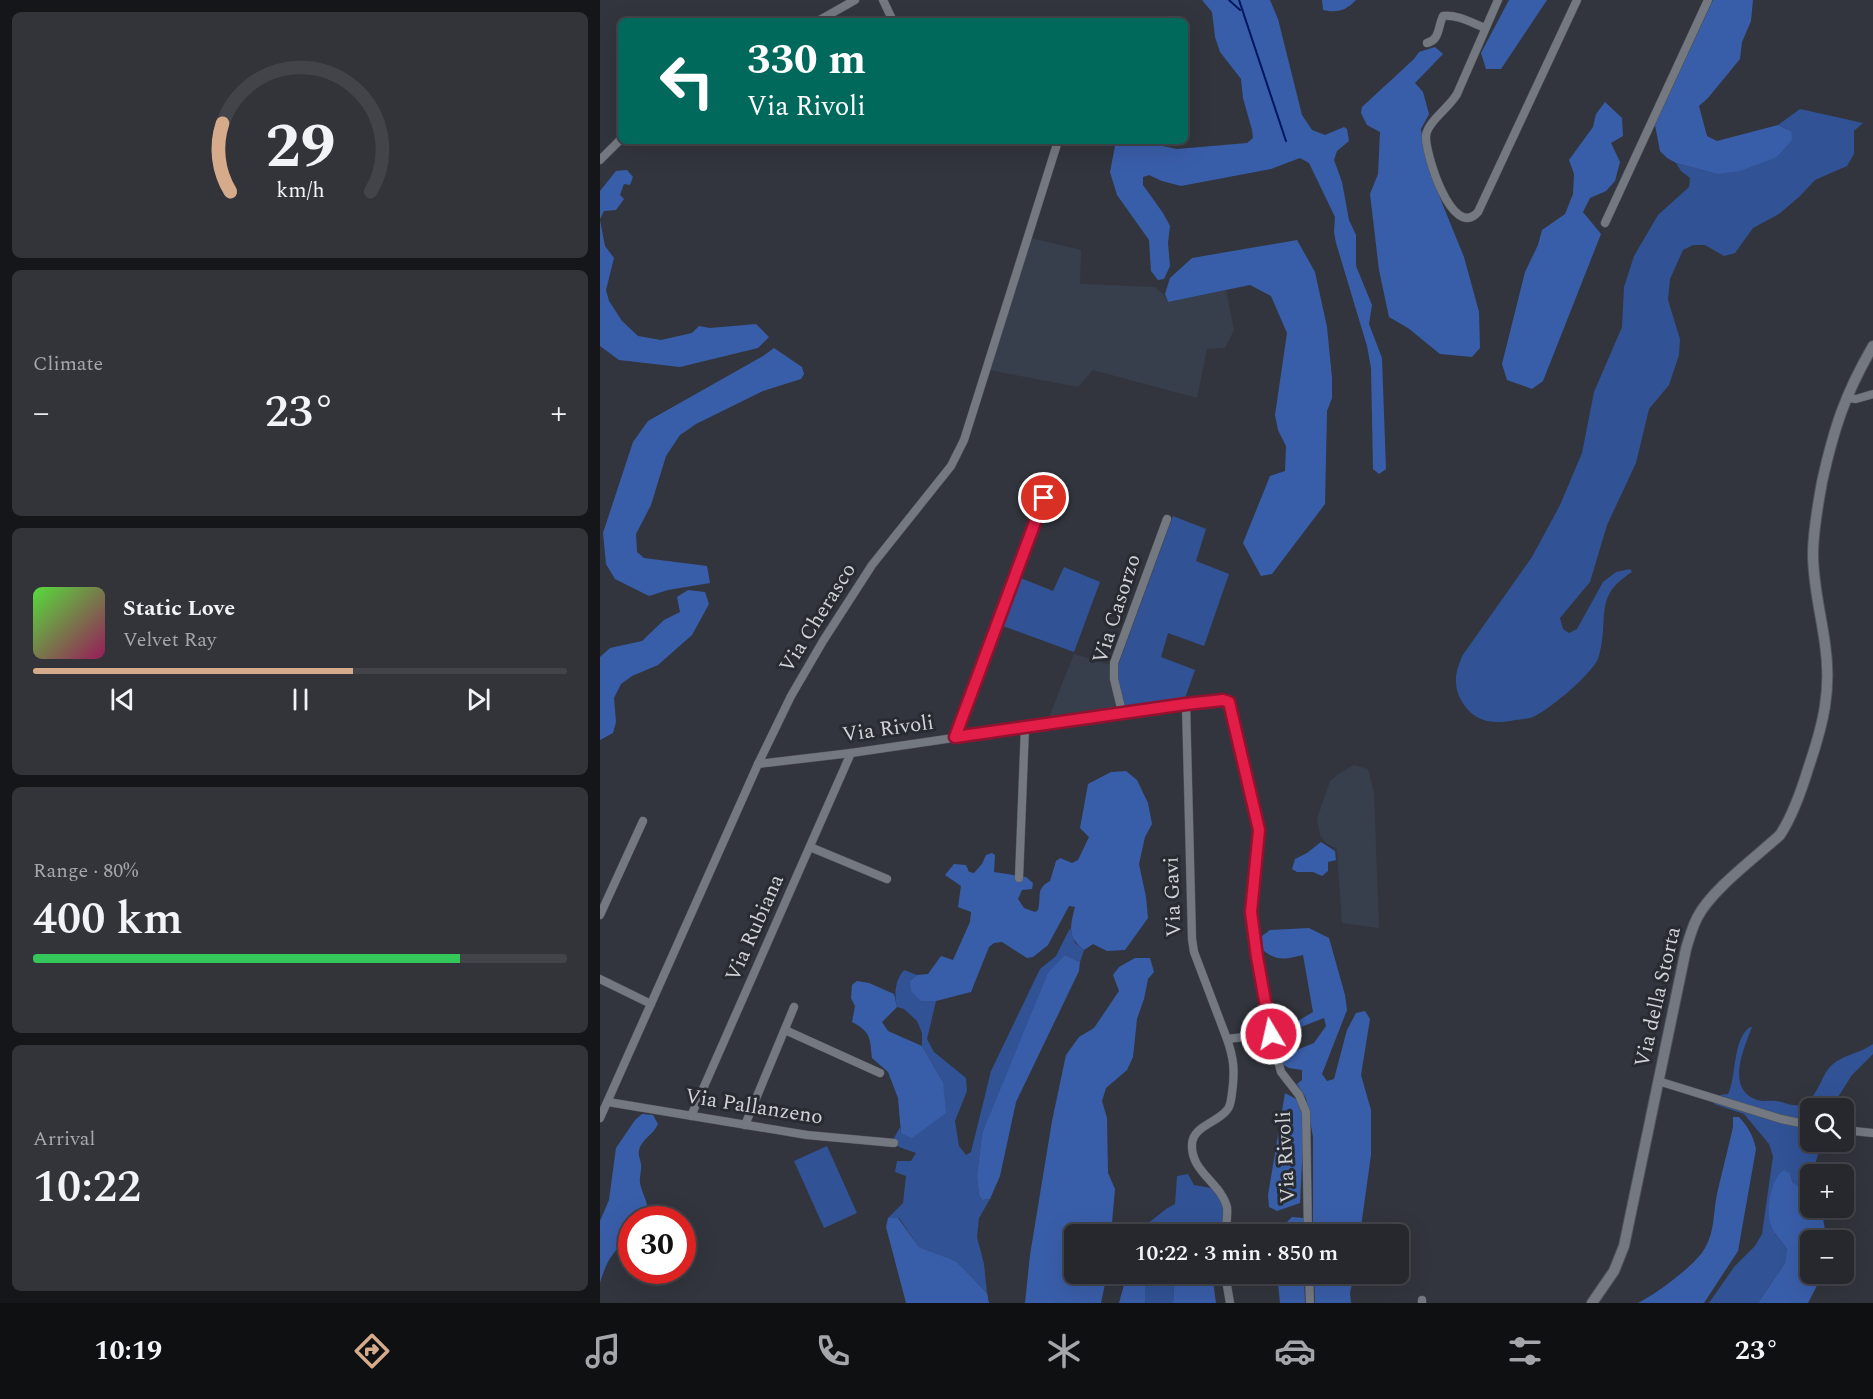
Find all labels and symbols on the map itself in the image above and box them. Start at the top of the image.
pin [1018,472,1069,523]
street label: Via Casorzo [1084,550,1150,668]
street label: Via Cherasco [771,557,865,679]
street label: Via Rivoli [840,707,936,751]
street label: Via Gavi [1156,856,1190,938]
street label: Via Rubiana [717,869,793,987]
street label: Via della Storta [1626,923,1690,1071]
position arrow [1239,1002,1303,1066]
street label: Via Pallanzeno [683,1080,825,1134]
street label: Via Rivoli [1268,1110,1304,1204]
speed limit sign: 30 [618,1206,696,1284]

